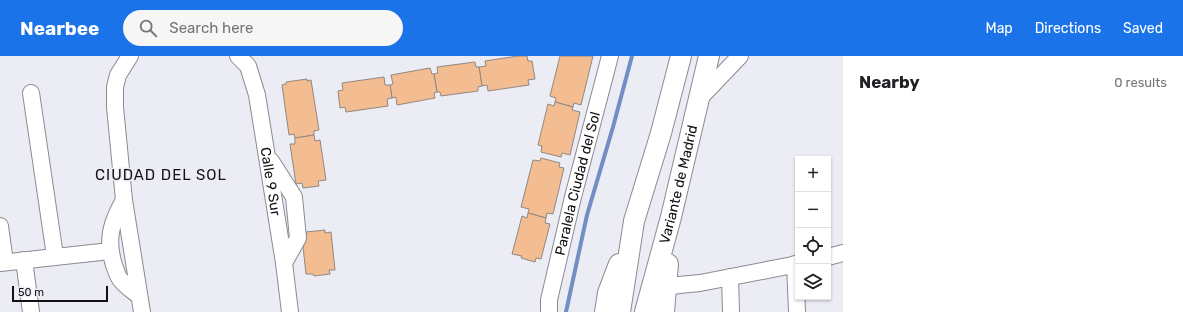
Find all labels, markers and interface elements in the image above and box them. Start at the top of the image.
search box [123,10,403,46]
text: Nearbee [20,17,99,40]
icon: search [137,17,159,39]
text: Search here [169,19,254,37]
text: Map [986,20,1013,37]
text: Directions [1035,20,1101,37]
text: Saved [1123,20,1163,37]
text: Nearby [859,72,920,92]
text: 0 results [1114,75,1167,90]
street label: Paralela Ciudad del Sol [551,110,604,257]
street label: Variante de Madrid [656,123,701,246]
street label: Calle 9 Sur [257,146,285,218]
map controls [795,156,831,300]
button: + [795,156,831,192]
district label: CIUDAD DEL SOL [95,166,227,184]
button: − [795,192,831,228]
button: locate [795,228,831,264]
button: layers [795,264,831,300]
scale bar [12,284,108,303]
text: 50 m [18,286,44,299]

